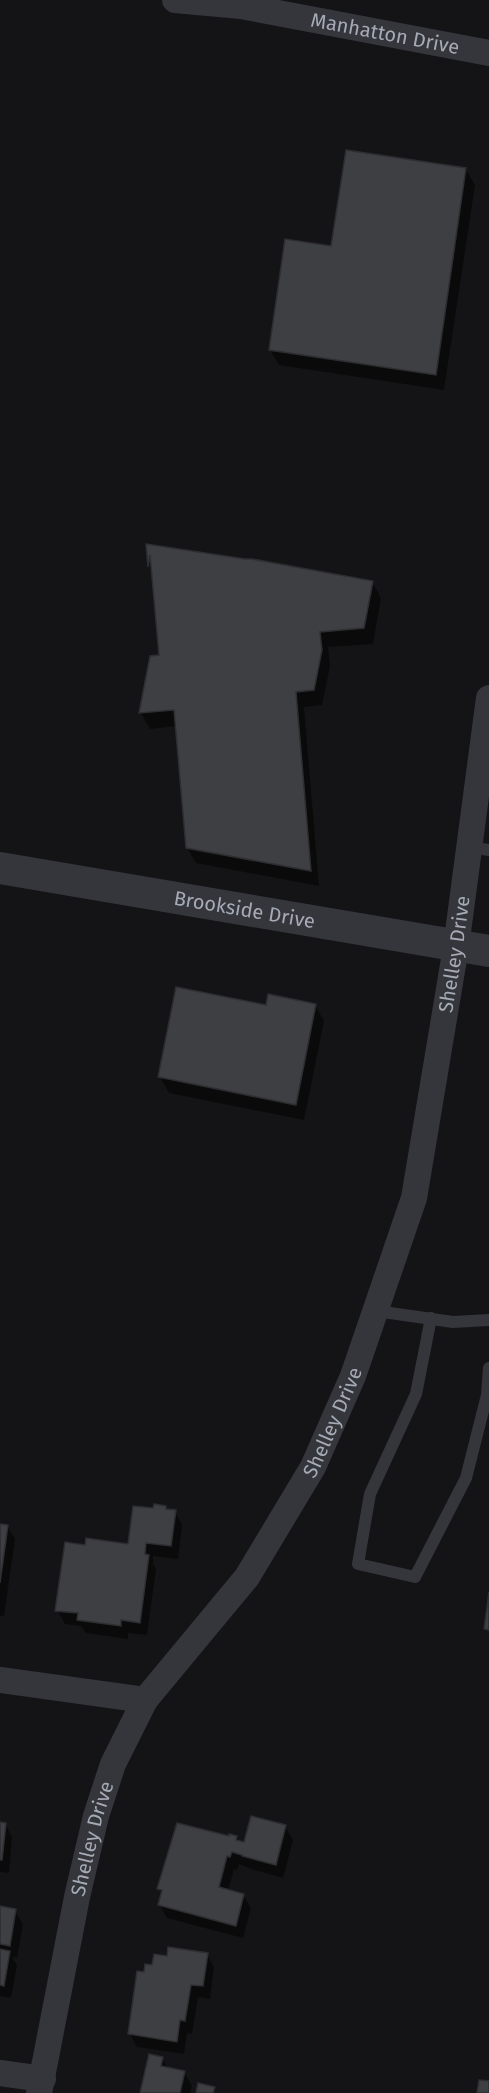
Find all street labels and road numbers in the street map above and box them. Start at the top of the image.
street label: Manhatton Drive [309,8,461,59]
street label: Brookside Drive [172,886,317,933]
street label: Shelley Drive [433,894,475,1014]
street label: Shelley Drive [297,1364,367,1482]
street label: Shelley Drive [66,1778,119,1898]

